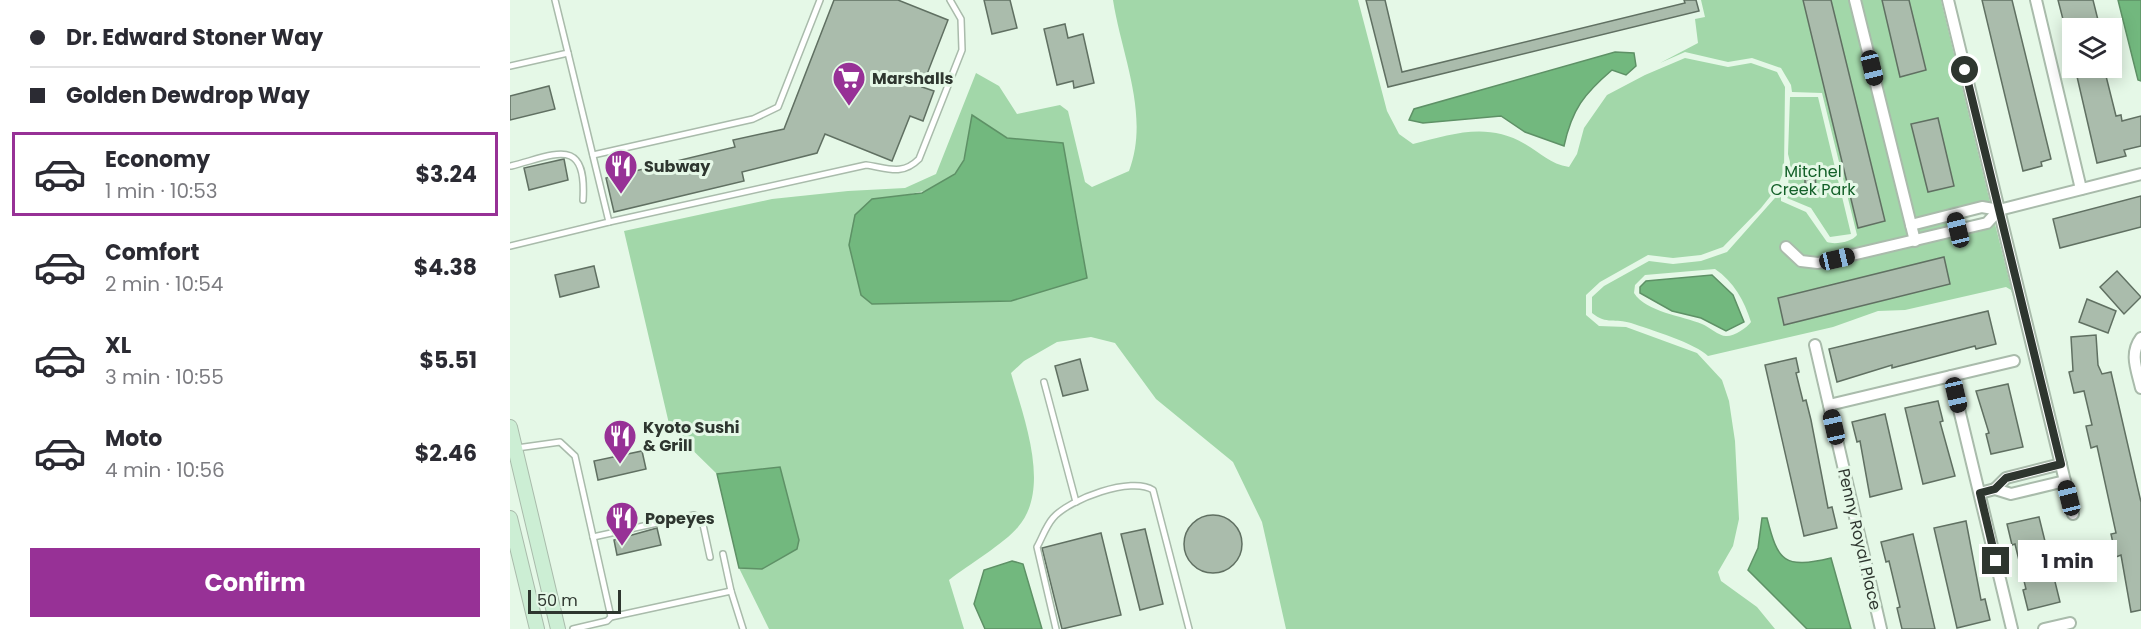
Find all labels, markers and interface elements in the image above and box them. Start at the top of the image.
map controls [2062,18,2122,78]
button: layers [2062,18,2122,78]
text: Dr. Edward Stoner Way [66,22,323,53]
car [1859,48,1885,88]
route start [1951,56,1978,83]
supermarket icon: Marshalls [831,60,867,107]
place label: Marshalls [872,67,953,90]
text: Golden Dewdrop Way [66,80,310,111]
text: Economy [105,144,210,175]
icon: car [33,147,87,201]
restaurant icon: Subway [603,148,639,195]
place label: Subway [644,155,711,178]
text: $3.24 [416,159,477,190]
park label: Mitchel Creek Park [1771,160,1856,201]
text: 1 min · 10:53 [105,177,218,205]
car [1945,210,1971,250]
text: Comfort [105,237,199,268]
icon: car [33,240,87,294]
car [1817,246,1857,272]
text: $4.38 [414,252,477,283]
text: 2 min · 10:54 [105,270,223,298]
text: XL [105,330,131,361]
icon: car [33,333,87,387]
text: $5.51 [419,345,477,376]
text: 3 min · 10:55 [105,363,224,391]
car [1943,375,1969,415]
car [1821,407,1847,447]
place label: Kyoto Sushi & Grill [643,416,740,457]
restaurant icon: Kyoto Sushi & Grill [602,418,638,465]
text: Moto [105,423,162,454]
icon: car [33,426,87,480]
text: $2.46 [415,438,477,469]
text: 4 min · 10:56 [105,456,225,484]
street label: Penny Royal Place [1832,466,1887,612]
car [2056,478,2082,518]
restaurant icon: Popeyes [604,500,640,547]
place label: Popeyes [645,507,715,530]
callout: 1 min [2017,540,2116,582]
route end [1982,547,2009,574]
text: 1 min [2041,547,2094,575]
button: Confirm [30,548,480,617]
scale bar [528,587,621,614]
text: 50 m [537,589,578,612]

